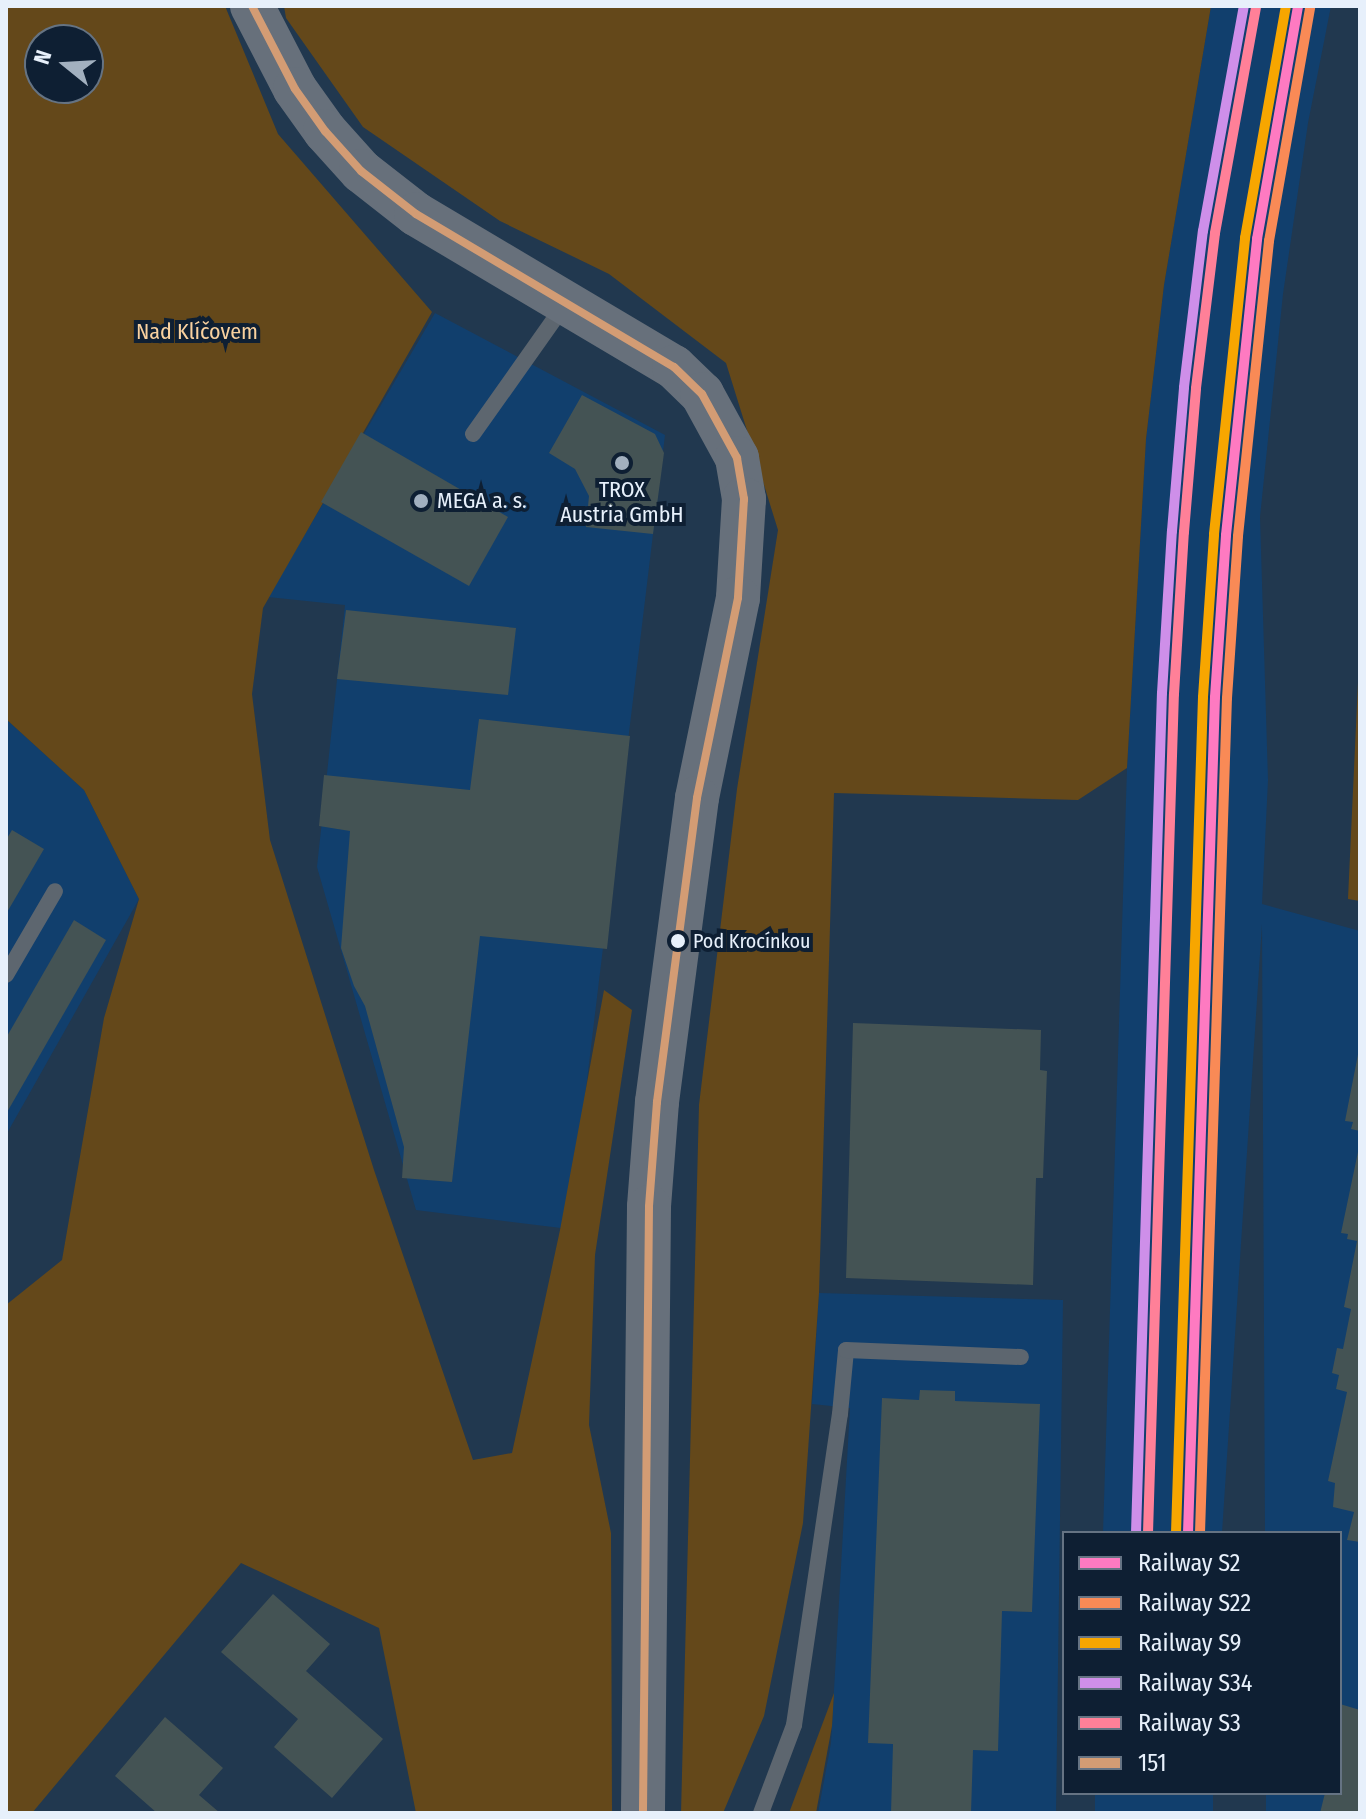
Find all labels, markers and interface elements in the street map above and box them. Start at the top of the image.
north arrow [24,24,104,104]
text: N [28,47,57,67]
park label: Nad Klíčovem [136,319,258,345]
marker: TROX Austria GmbH [613,454,631,472]
place label: TROX Austria GmbH [560,476,684,528]
place label: MEGA a. s. [437,488,527,514]
marker: MEGA a. s. [412,492,430,510]
place label: Pod Krocínkou [693,929,811,953]
marker: Pod Krocínkou [670,933,686,949]
legend [1062,1531,1342,1795]
text: Railway S2 [1138,1549,1240,1577]
text: Railway S22 [1138,1589,1251,1617]
text: Railway S9 [1138,1629,1241,1657]
text: Railway S34 [1138,1669,1252,1697]
text: Railway S3 [1138,1709,1241,1737]
text: 151 [1138,1749,1167,1777]

